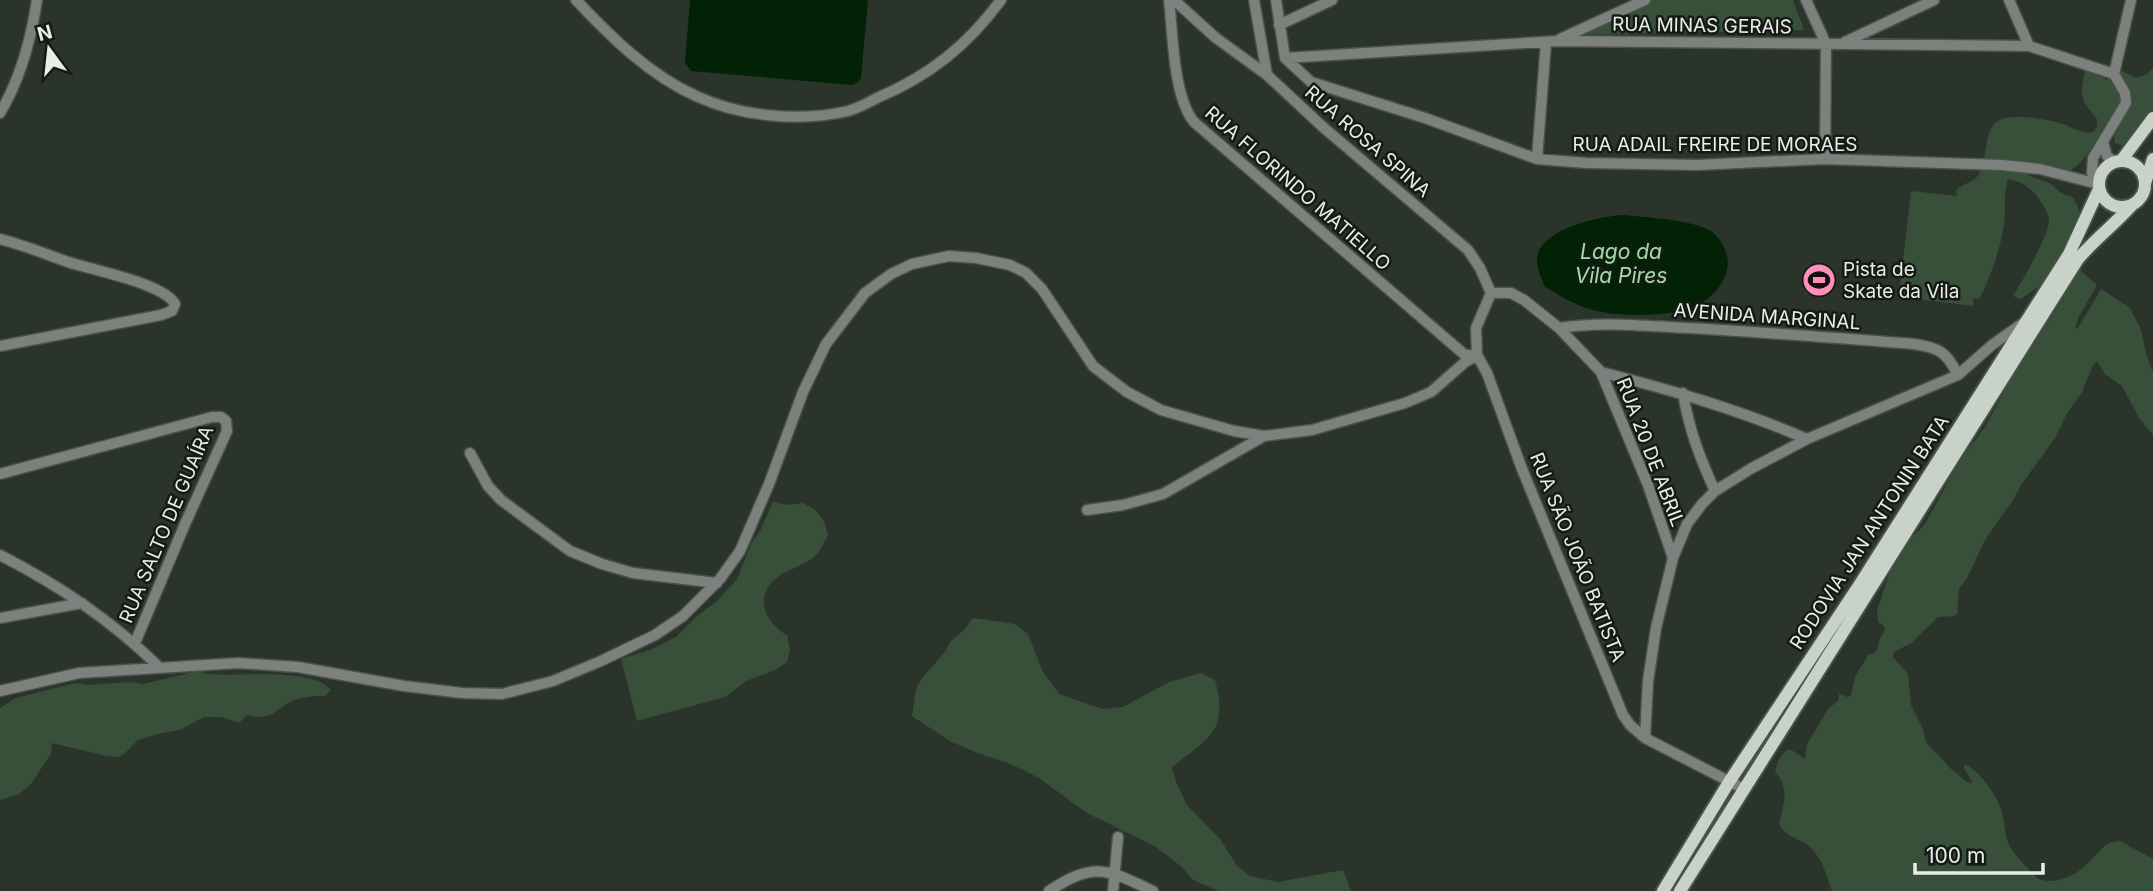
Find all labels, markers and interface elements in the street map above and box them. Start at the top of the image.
street label: RUA MINAS GERAIS [1612,12,1792,39]
north arrow [14,14,84,84]
text: N [35,20,55,46]
street label: RUA ROSA SPINA [1300,81,1435,202]
street label: RUA FLORINDO MATIELLO [1200,101,1395,275]
street label: RUA ADAIL FREIRE DE MORAES [1573,133,1858,156]
water label: Lago da Vila Pires [1575,239,1667,288]
place label: Pista de Skate da Vila [1843,258,1959,303]
sports icon: Pista de Skate da Vila [1800,261,1838,299]
street label: AVENIDA MARGINAL [1673,298,1861,335]
street label: RUA 20 DE ABRIL [1612,375,1689,530]
street label: RODOVIA JAN ANTONIN BATA [1785,411,1954,654]
street label: RUA SALTO DE GUAÍRA [113,422,219,626]
street label: RUA SÃO JOÃO BATISTA [1525,449,1630,665]
scale bar [1915,832,2043,876]
text: 100 m [1926,843,1985,868]

